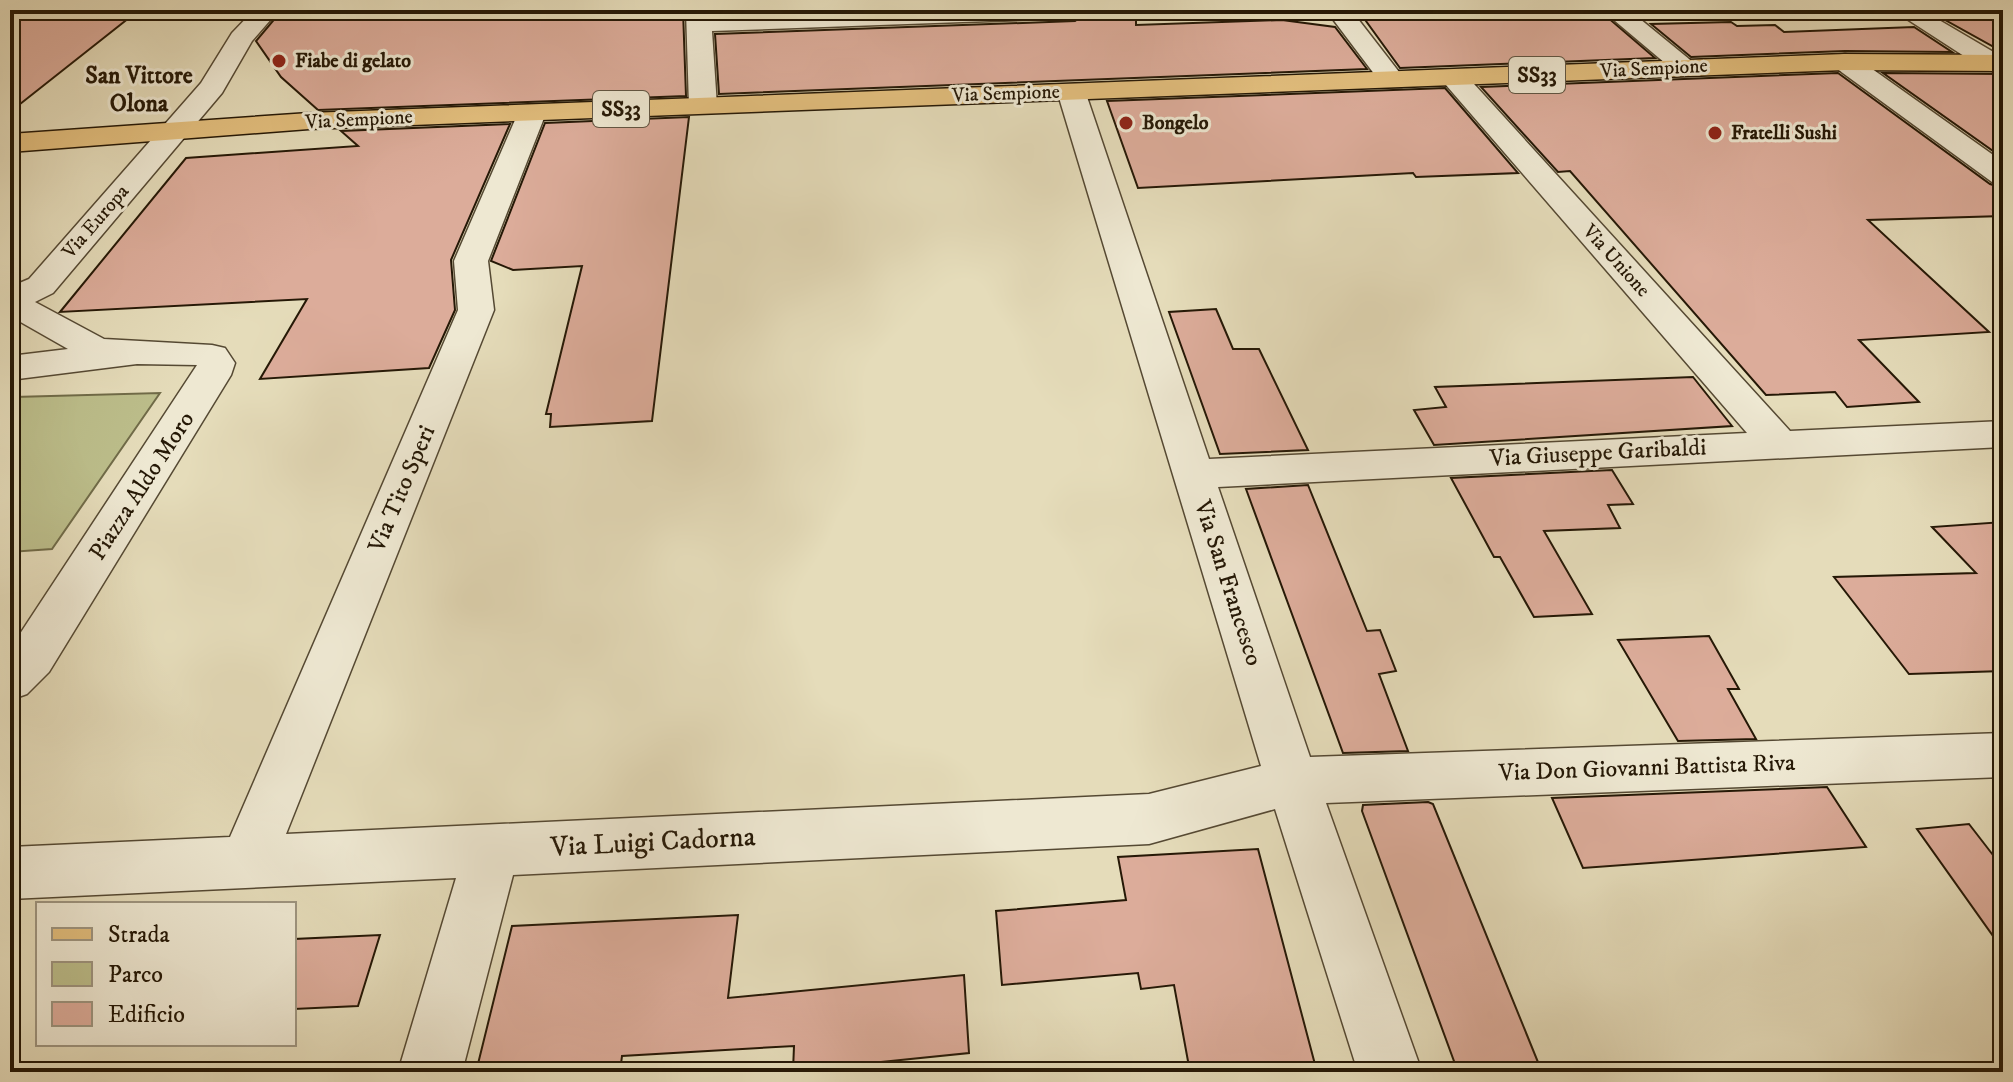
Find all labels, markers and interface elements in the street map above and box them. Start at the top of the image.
place label: Fiabe di gelato [295,49,411,74]
marker: Fiabe di gelato [270,52,288,70]
street label: Via Sempione [1598,54,1709,84]
road number: SS33 [1509,57,1565,93]
district label: San Vittore Olona [85,61,193,119]
street label: Via Sempione [951,80,1060,108]
road number: SS33 [593,91,649,127]
street label: Via Sempione [303,105,414,135]
place label: Bongelo [1142,111,1209,136]
marker: Bongelo [1117,114,1135,132]
place label: Fratelli Sushi [1731,121,1837,146]
marker: Fratelli Sushi [1706,124,1724,142]
street label: Via Europa [56,179,135,265]
street label: Via Unione [1576,219,1655,303]
street label: Piazza Aldo Moro [83,406,201,566]
street label: Via Tito Speri [361,421,442,558]
street label: Via Giuseppe Garibaldi [1488,432,1707,474]
street label: Via San Francesco [1187,495,1269,670]
street label: Via Don Giovanni Battista Riva [1497,748,1796,788]
street label: Via Luigi Cadorna [549,819,757,865]
legend [36,902,296,1046]
text: Strada [108,920,170,950]
text: Parco [108,960,163,990]
text: Edificio [108,1000,185,1030]

